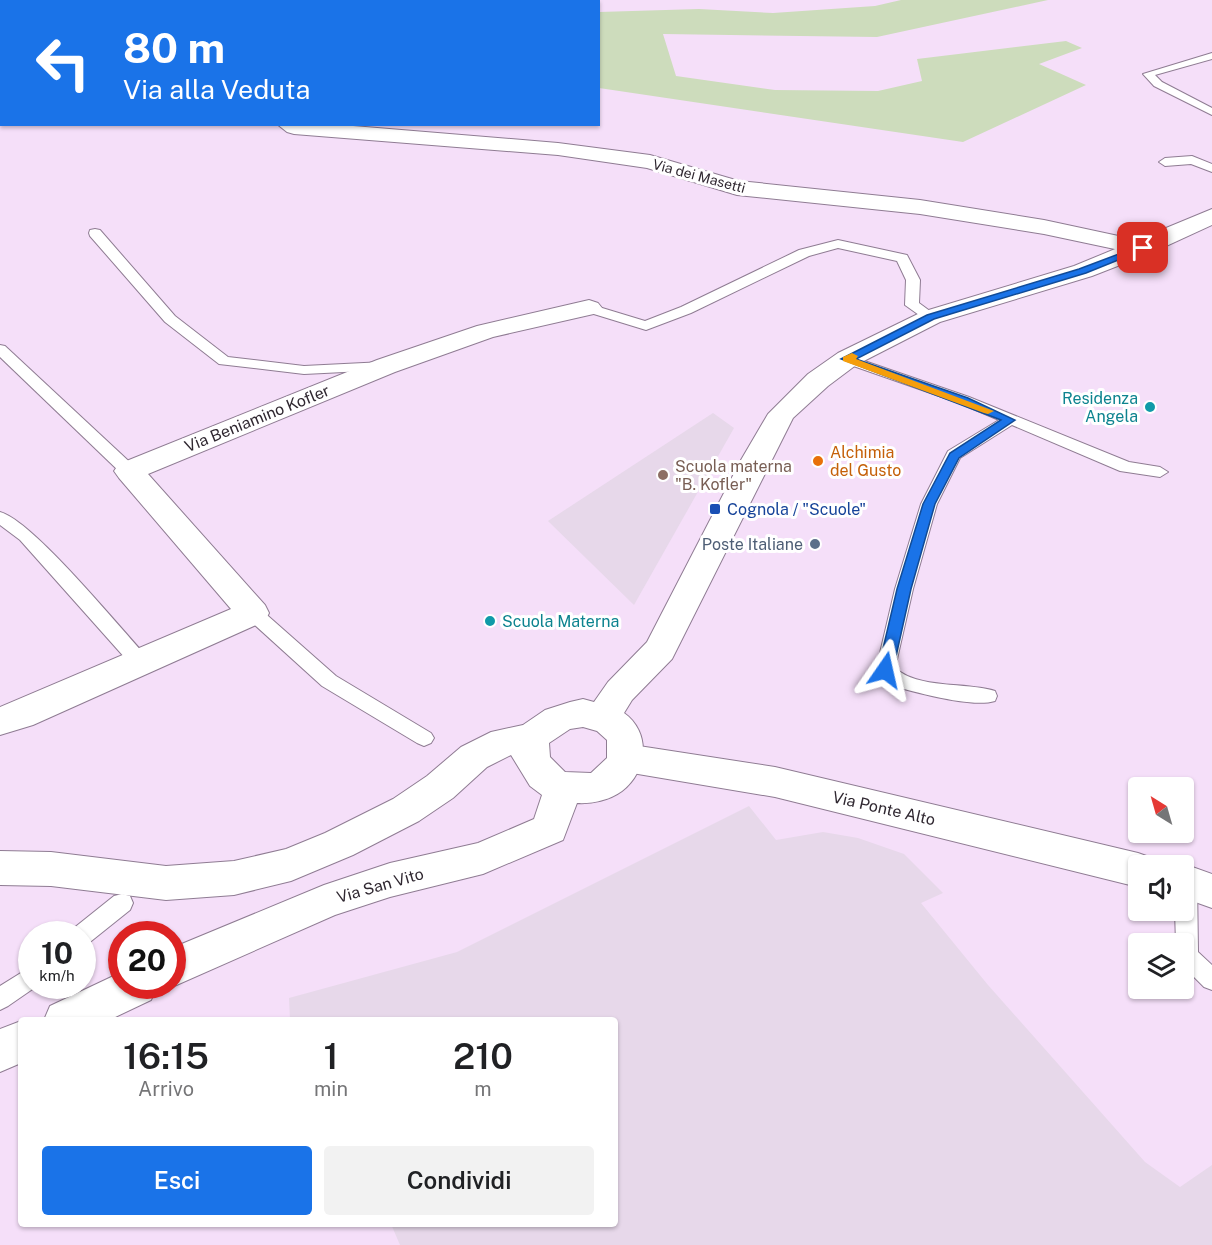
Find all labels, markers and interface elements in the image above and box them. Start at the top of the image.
text: 80 m [123,23,225,72]
icon: left [24,24,102,102]
text: Via alla Veduta [123,73,310,105]
street label: Via dei Masetti [651,156,747,196]
pin [1117,222,1168,273]
icon: arrive [1126,231,1159,264]
street label: Via Beniamino Kofler [182,381,332,456]
place label: Residenza Angela [1062,389,1138,426]
marker: Residenza Angela [1143,400,1157,414]
place label: Alchimia del Gusto [830,443,901,480]
marker: Alchimia del Gusto [811,454,825,468]
place label: Scuola materna "B. Kofler" [675,457,792,494]
marker: Scuola materna "B. Kofler" [656,468,670,482]
place label: Cognola / "Scuole" [727,500,866,519]
marker: Cognola / "Scuole" [708,502,722,516]
place label: Poste Italiane [702,535,803,554]
marker: Poste Italiane [808,537,822,551]
place label: Scuola Materna [502,612,619,631]
marker: Scuola Materna [483,614,497,628]
position arrow [853,638,917,702]
north arrow [1128,777,1194,843]
map controls [1128,777,1194,999]
street label: Via Ponte Alto [831,787,937,830]
button: sound [1128,855,1194,921]
street label: Via San Vito [335,864,426,907]
speed limit sign: 20 [108,921,186,999]
button: layers [1128,933,1194,999]
text: 10 [41,935,73,971]
text: km/h [39,967,75,984]
text: 16:15 [123,1035,209,1077]
text: 1 [323,1035,339,1077]
text: 210 [453,1035,513,1077]
text: Arrivo [138,1077,194,1101]
text: min [314,1077,348,1101]
text: m [474,1077,492,1101]
button: Esci [42,1146,312,1215]
button: Condividi [324,1146,594,1215]

